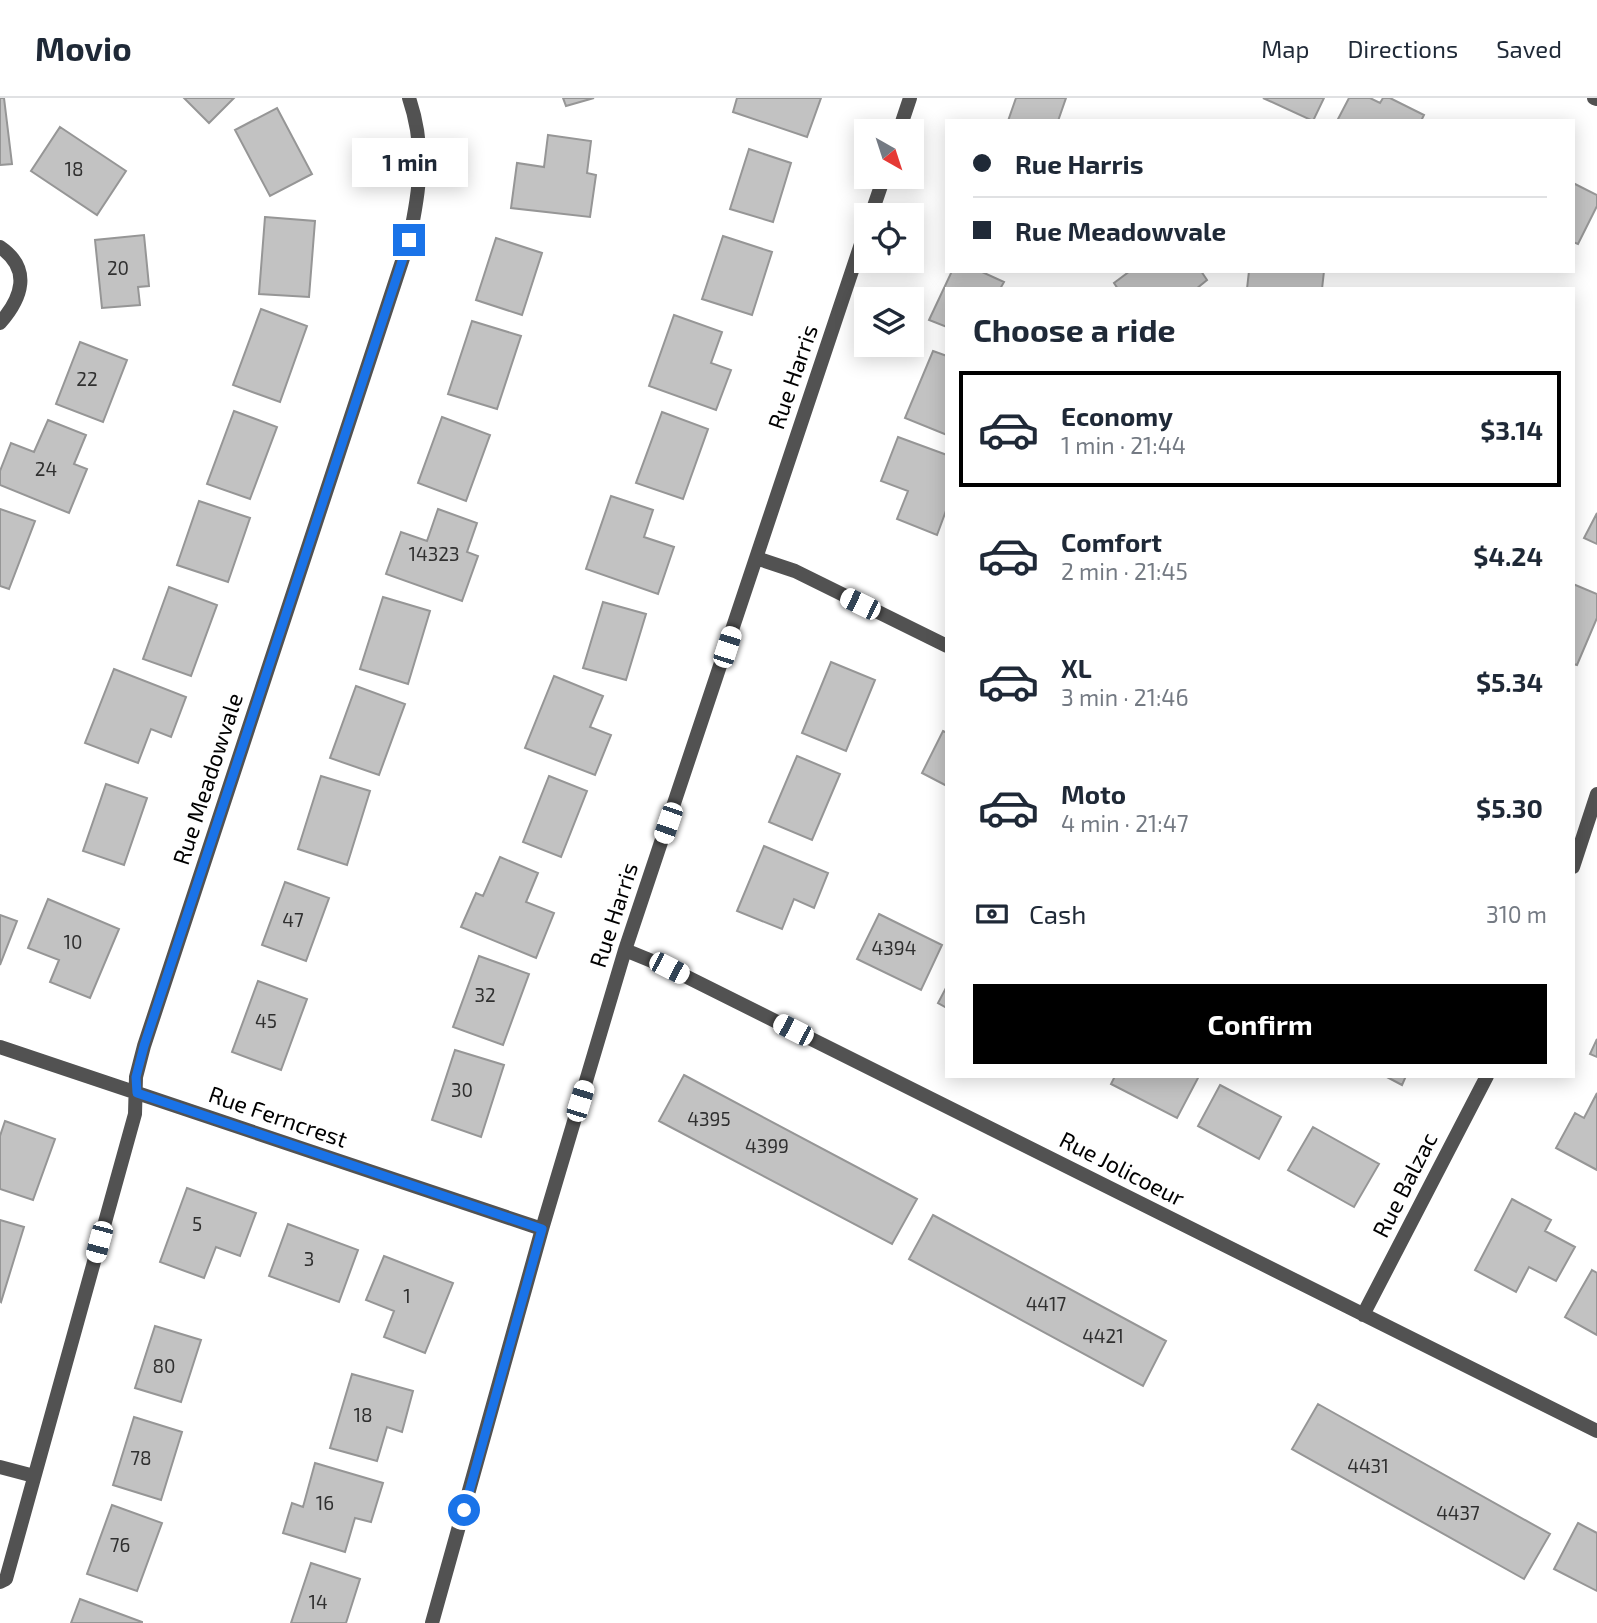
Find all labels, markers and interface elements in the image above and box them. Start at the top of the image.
text: Movio [35,28,132,68]
text: Map [1261,34,1309,63]
text: Directions [1347,34,1458,63]
text: Saved [1496,34,1562,63]
north arrow [854,119,924,189]
map controls [854,119,924,357]
callout: 1 min [351,138,467,188]
text: 1 min [382,148,438,176]
text: Rue Harris [1015,148,1144,179]
house number: 18 [64,157,84,180]
button: locate [854,203,924,273]
text: Rue Meadowvale [1015,215,1226,246]
route end [393,224,425,256]
house number: 20 [107,256,129,279]
button: layers [854,287,924,357]
text: Choose a ride [973,310,1176,348]
street label: Rue Harris [761,321,823,433]
house number: 22 [76,367,98,390]
icon: car [977,398,1040,461]
text: Economy [1061,400,1173,431]
text: $3.14 [1480,414,1543,445]
text: 1 min · 21:44 [1061,431,1186,459]
house number: 24 [35,457,57,480]
icon: car [977,524,1040,587]
text: Comfort [1061,526,1162,557]
text: $4.24 [1473,540,1543,571]
house number: 14323 [408,542,460,565]
text: 2 min · 21:45 [1061,557,1188,585]
car [837,585,884,623]
car [711,624,744,670]
icon: car [977,650,1040,713]
text: XL [1061,652,1092,683]
text: $5.34 [1476,666,1543,697]
text: 3 min · 21:46 [1061,683,1189,711]
street label: Rue Meadowvale [166,689,248,868]
icon: car [977,776,1040,839]
text: Moto [1061,778,1126,809]
text: $5.30 [1476,792,1543,823]
car [652,800,685,846]
text: 4 min · 21:47 [1061,809,1189,837]
street label: Rue Harris [583,859,643,971]
icon: cash [973,895,1011,933]
text: Cash [1029,898,1086,929]
text: 310 m [1486,900,1547,928]
house number: 47 [282,908,304,931]
house number: 10 [63,930,83,953]
house number: 4394 [872,936,916,959]
car [646,949,693,987]
house number: 32 [474,983,496,1006]
button: Confirm [973,984,1547,1064]
house number: 45 [255,1009,277,1032]
car [770,1011,817,1049]
house number: 30 [451,1078,473,1101]
car [564,1078,597,1124]
street label: Rue Ferncrest [205,1079,352,1153]
house number: 4395 [687,1107,731,1130]
street label: Rue Jolicoeur [1055,1125,1190,1212]
street label: Rue Balzac [1366,1127,1442,1242]
house number: 4399 [745,1134,789,1157]
house number: 5 [192,1212,202,1235]
car [84,1219,115,1265]
house number: 3 [304,1247,314,1270]
house number: 1 [403,1284,411,1307]
house number: 4417 [1026,1292,1067,1315]
house number: 4421 [1082,1324,1124,1347]
house number: 80 [153,1354,176,1377]
house number: 18 [353,1403,373,1426]
house number: 78 [130,1446,152,1469]
house number: 4431 [1347,1454,1389,1477]
house number: 16 [316,1491,334,1514]
route start [448,1494,480,1526]
house number: 4437 [1436,1501,1480,1524]
house number: 76 [110,1533,130,1556]
house number: 14 [308,1590,328,1613]

